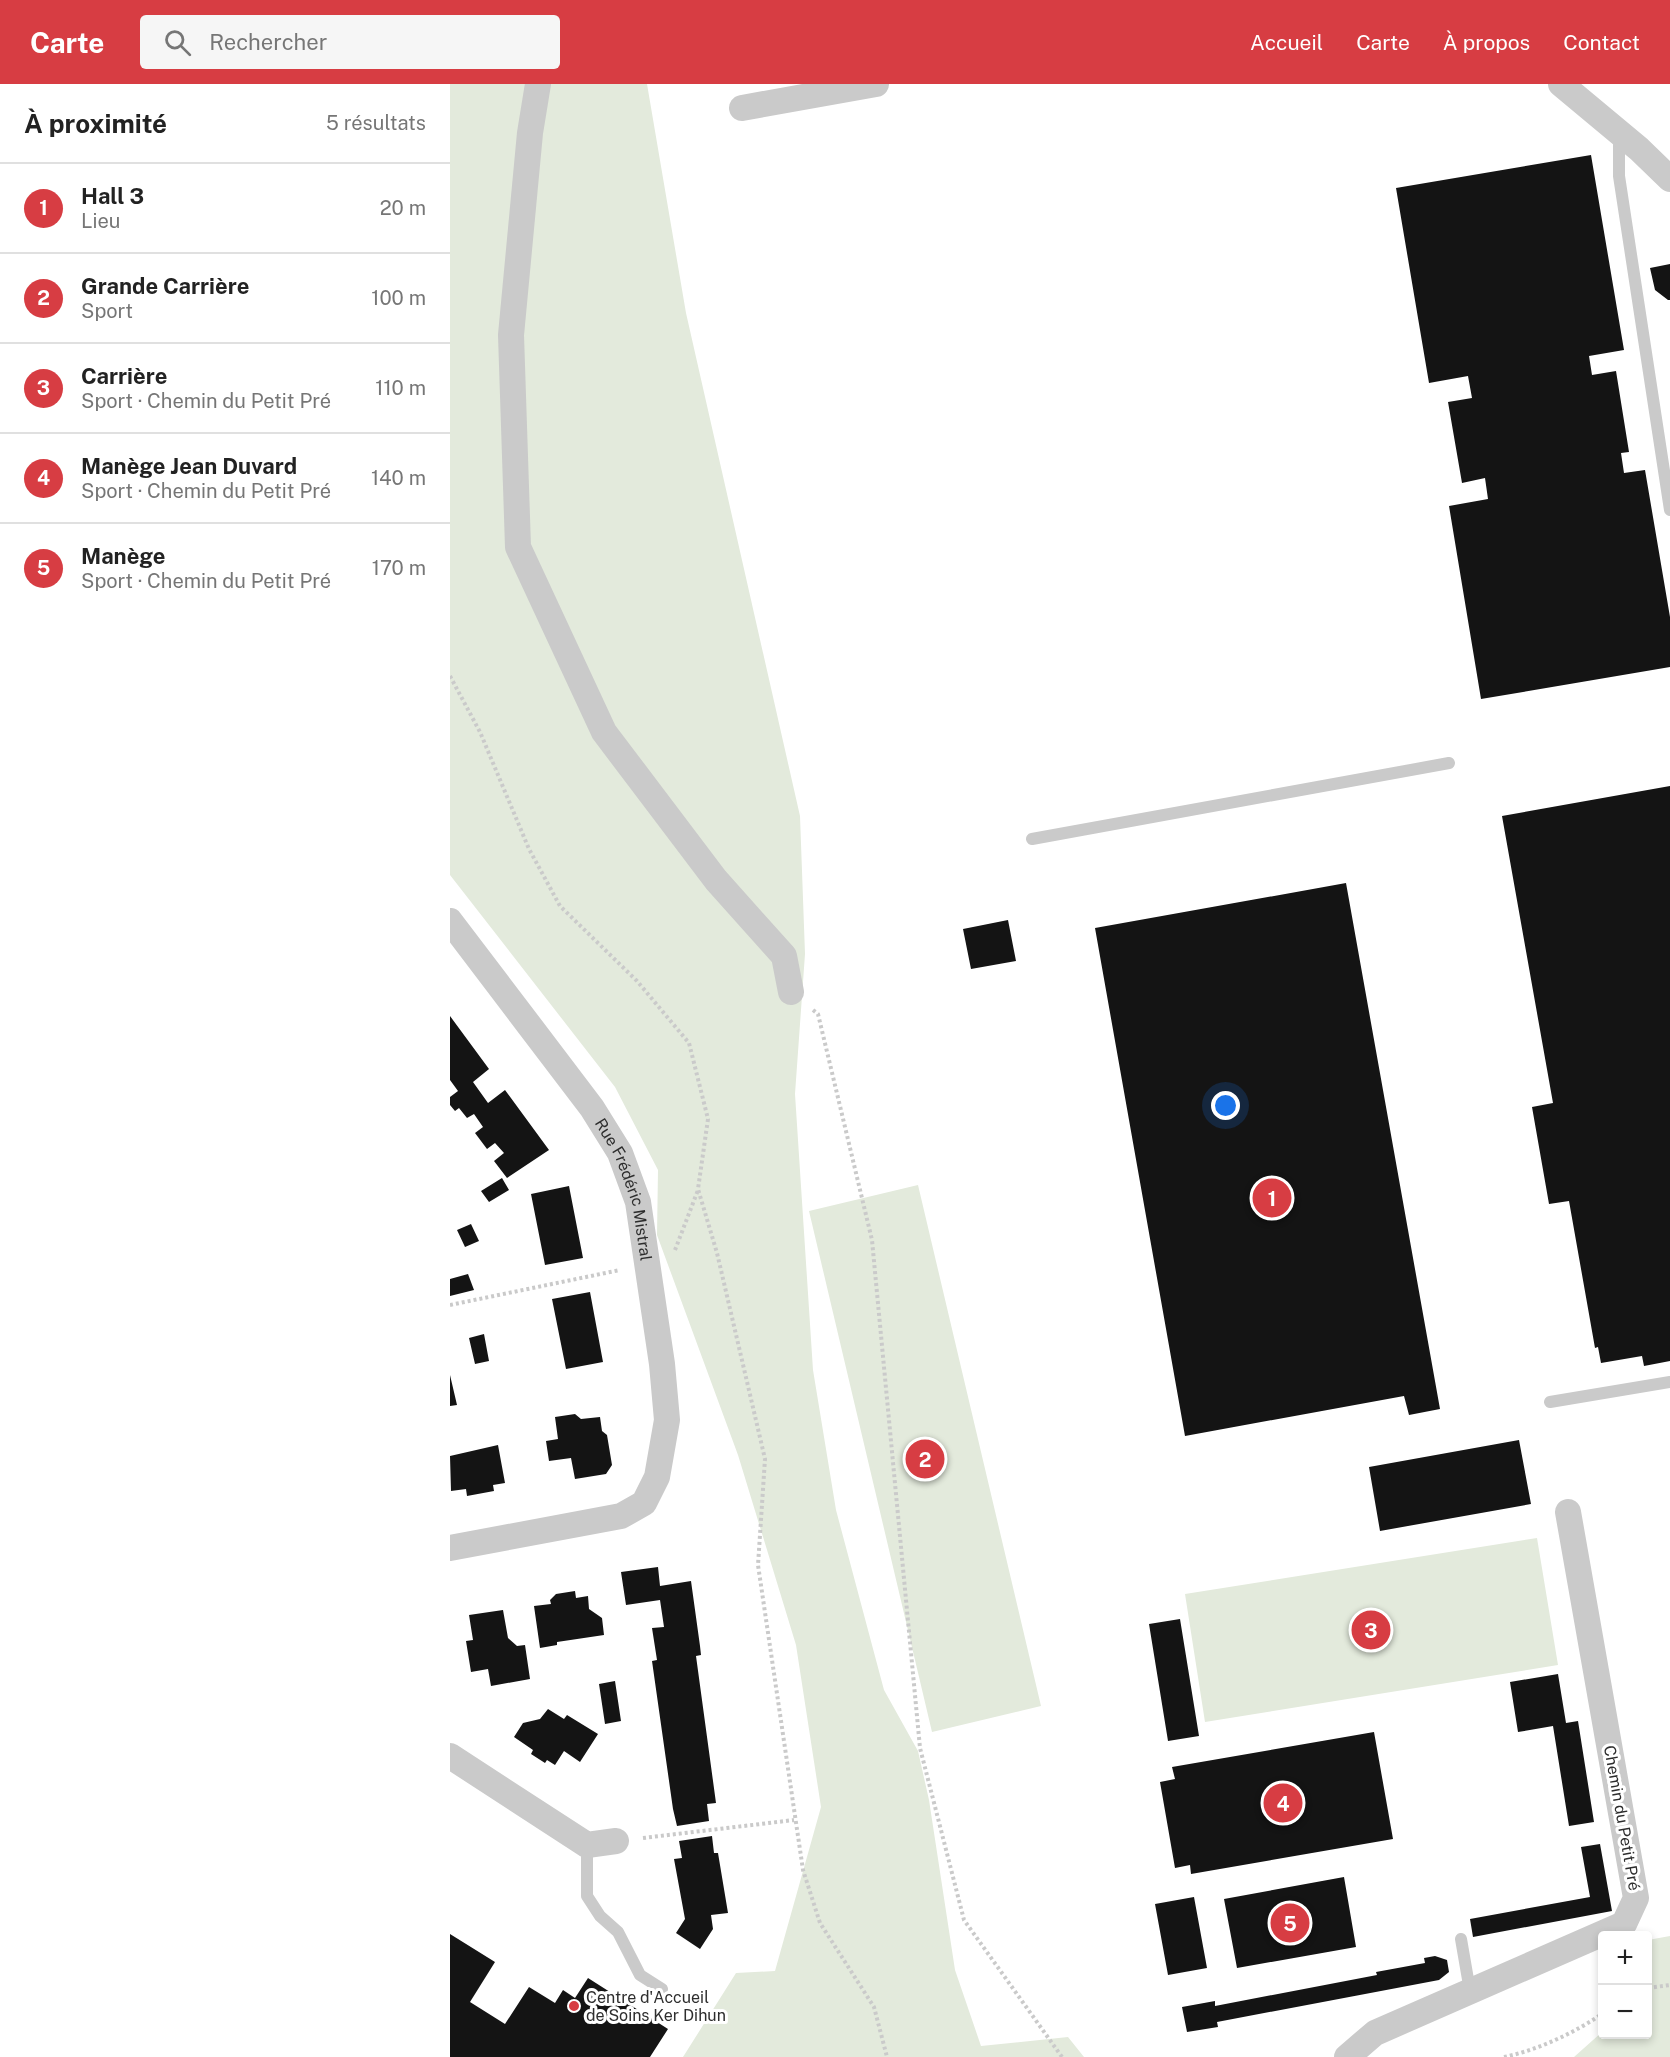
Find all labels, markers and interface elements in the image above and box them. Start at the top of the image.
search box [140,15,560,69]
text: Carte [30,26,104,59]
icon: search [161,26,194,59]
text: Rechercher [209,29,327,55]
text: Accueil [1250,30,1323,55]
text: Carte [1356,30,1410,55]
text: À propos [1443,30,1530,55]
text: Contact [1563,30,1640,55]
text: À proximité [24,108,167,139]
text: 5 résultats [326,111,426,135]
text: Hall 3 [81,183,144,209]
text: 1 [39,196,48,220]
text: 20 m [380,196,426,220]
text: Lieu [81,209,120,233]
text: Grande Carrière [81,273,249,299]
text: 2 [37,286,50,310]
text: 100 m [371,286,426,310]
text: Sport [81,299,133,323]
text: Carrière [81,363,167,389]
text: 3 [37,376,50,400]
text: 110 m [375,376,426,400]
text: Sport · Chemin du Petit Pré [81,389,331,413]
text: Manège Jean Duvard [81,453,297,479]
text: 4 [37,466,50,490]
text: 140 m [371,466,426,490]
text: Sport · Chemin du Petit Pré [81,479,331,503]
text: Manège [81,543,165,569]
text: 5 [37,556,50,580]
text: 170 m [372,556,426,580]
text: Sport · Chemin du Petit Pré [81,569,331,593]
your location [1211,1091,1240,1120]
street label: Rue Frédéric Mistral [591,1115,656,1262]
pin: 1 [1252,1176,1292,1220]
pin: 2 [906,1436,944,1482]
pin: 3 [1352,1608,1390,1652]
street label: Chemin du Petit Pré [1600,1744,1644,1892]
pin: 4 [1264,1780,1302,1826]
pin: 5 [1270,1900,1310,1946]
map controls [1598,1931,1652,2039]
button: + [1598,1931,1652,1985]
button: − [1598,1985,1652,2039]
place label: Centre d'Accueil de Soins Ker Dihun [586,1988,726,2025]
marker: Centre d'Accueil de Soins Ker Dihun [567,1999,581,2013]

